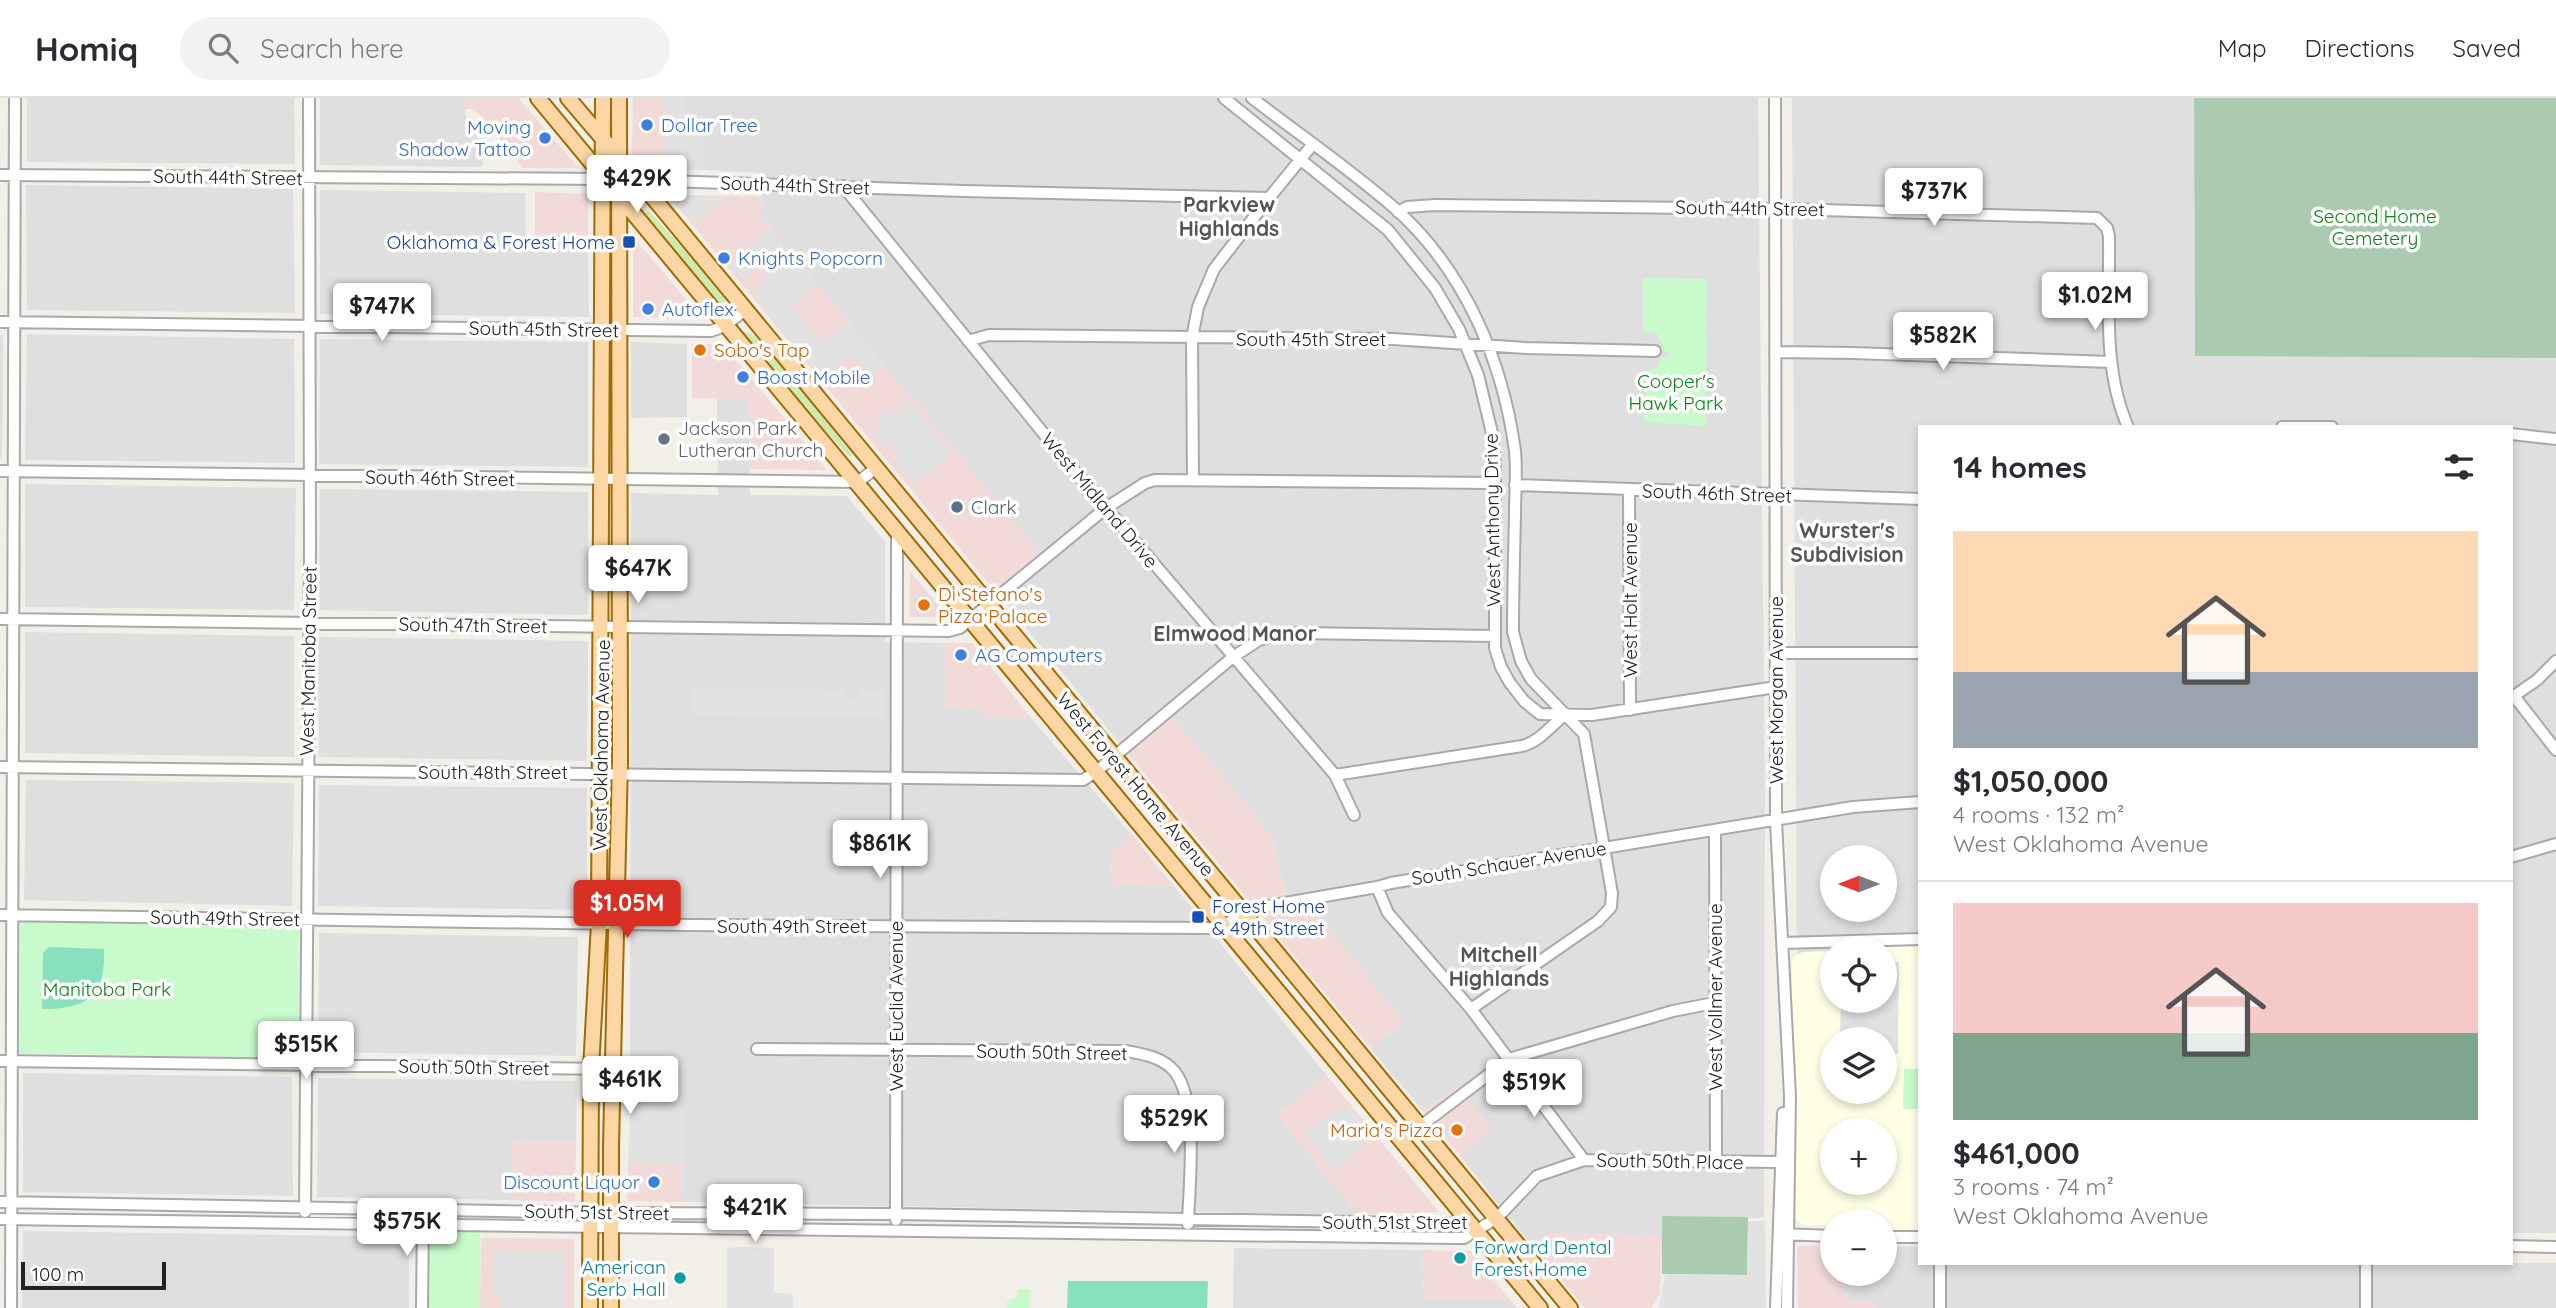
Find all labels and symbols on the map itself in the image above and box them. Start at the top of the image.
place label: Dollar Tree [661,113,758,137]
place label: Moving Shadow Tattoo [399,115,531,161]
marker: Dollar Tree [639,117,655,133]
marker: Moving Shadow Tattoo [537,130,553,146]
pin: $429K [588,156,686,215]
street label: South 44th Street [153,164,303,190]
pin: $737K [1885,169,1983,228]
street label: South 44th Street [720,170,870,200]
district label: Parkview Highlands [1179,191,1279,241]
street label: South 44th Street [1675,195,1825,221]
park label: Second Home Cemetery [2313,204,2437,250]
place label: Oklahoma & Forest Home [387,230,615,254]
marker: Oklahoma & Forest Home [621,234,637,250]
place label: Knights Popcorn [738,246,883,270]
marker: Knights Popcorn [716,250,732,266]
pin: $1.02M [2038,272,2152,332]
pin: $747K [333,284,431,343]
place label: Autoflex [662,297,734,321]
marker: Autoflex [640,301,656,317]
pin: $582K [1894,313,1992,372]
street label: South 45th Street [469,316,619,342]
street label: South 45th Street [1236,327,1386,351]
place label: Sobo's Tap [714,338,810,362]
marker: Sobo's Tap [692,342,708,358]
place label: Boost Mobile [757,365,871,389]
marker: Boost Mobile [735,369,751,385]
park label: Cooper's Hawk Park [1629,369,1723,415]
place label: Jackson Park Lutheran Church [678,416,823,462]
street label: West Midland Drive [1036,427,1164,573]
marker: Jackson Park Lutheran Church [656,431,672,447]
street label: West Anthony Drive [1478,433,1506,607]
street label: South 46th Street [365,465,515,491]
street label: South 46th Street [1642,478,1792,508]
place label: Clark [971,495,1017,519]
marker: Clark [949,499,965,515]
district label: Wurster's Subdivision [1790,517,1904,567]
street label: West Holt Avenue [1618,522,1642,678]
pin: $647K [589,546,687,605]
street label: West Manitoba Street [294,566,322,756]
place label: Di Stefano's Pizza Palace [938,582,1048,628]
street label: West Morgan Avenue [1764,596,1788,784]
marker: Di Stefano's Pizza Palace [916,597,932,613]
street label: South 47th Street [398,612,548,638]
district label: Elmwood Manor [1153,620,1317,646]
street label: West Oklahoma Avenue [587,639,615,851]
place label: AG Computers [975,643,1103,667]
marker: AG Computers [953,647,969,663]
street label: West Forest Home Avenue [1052,687,1220,881]
street label: South 48th Street [418,760,568,784]
pin: $861K [831,820,929,880]
street label: South Schauer Avenue [1410,836,1608,890]
north arrow [1820,845,1897,922]
pin: $1.05M [570,880,684,940]
place label: Forest Home & 49th Street [1212,894,1325,940]
street label: West Vollmer Avenue [1703,903,1727,1091]
street label: South 49th Street [150,905,300,931]
marker: Forest Home & 49th Street [1190,909,1206,925]
street label: South 49th Street [717,914,867,938]
street label: West Euclid Avenue [884,921,908,1091]
district label: Mitchell Highlands [1449,941,1549,991]
park label: Manitoba Park [43,977,171,1001]
pin: $515K [257,1021,355,1081]
street label: South 50th Street [976,1039,1128,1065]
street label: South 50th Street [398,1054,550,1080]
pin: $461K [581,1056,679,1116]
pin: $519K [1485,1060,1583,1119]
pin: $529K [1125,1096,1223,1155]
place label: Maria's Pizza [1330,1118,1443,1142]
marker: Maria's Pizza [1449,1122,1465,1138]
street label: South 50th Place [1596,1148,1744,1174]
place label: Discount Liquor [503,1170,641,1194]
marker: Discount Liquor [646,1174,662,1190]
pin: $421K [706,1184,804,1244]
pin: $575K [358,1198,456,1258]
street label: South 51st Street [524,1199,670,1225]
street label: South 51st Street [1322,1210,1468,1234]
place label: Forward Dental Forest Home [1474,1235,1612,1281]
marker: Forward Dental Forest Home [1452,1250,1468,1266]
place label: American Serb Hall [582,1255,666,1301]
scale bar [21,1259,166,1291]
marker: American Serb Hall [672,1270,688,1286]

